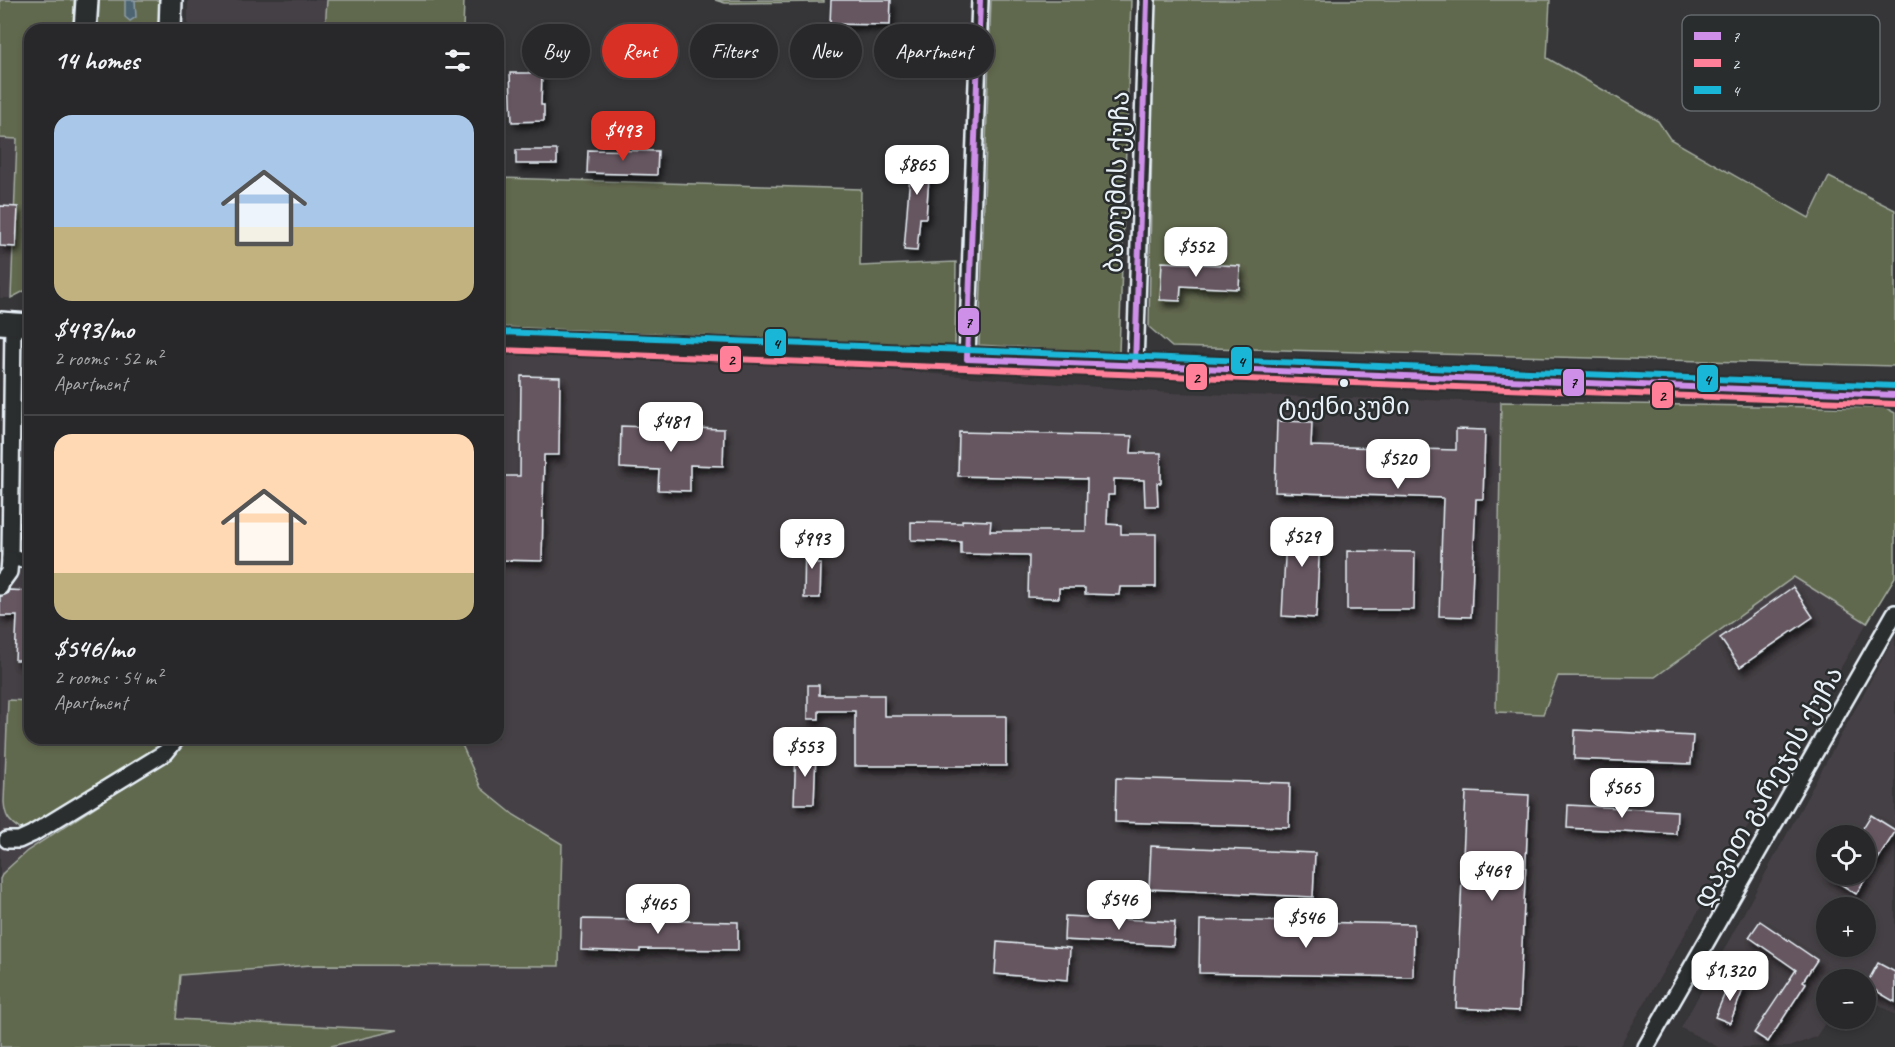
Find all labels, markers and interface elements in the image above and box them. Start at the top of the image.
legend [1682,15,1880,111]
chip: Buy [522,24,590,78]
chip: Rent [602,24,678,78]
chip: Filters [690,24,778,78]
chip: New [790,24,862,78]
chip: Apartment [874,24,994,78]
text: 7 [1732,27,1740,47]
text: 14 homes [54,44,139,77]
icon: filters [441,44,474,77]
text: 2 [1732,54,1741,74]
text: 4 [1732,81,1741,101]
street label: ბათუმის ქუჩა [1097,91,1137,273]
pin: $493 [587,111,659,162]
text: $493 [605,118,641,143]
pin: $865 [881,145,953,196]
text: $865 [899,152,935,177]
icon: home [210,154,318,262]
pin: $552 [1160,227,1232,278]
text: $552 [1178,234,1214,259]
line badge: 7 [957,307,980,336]
text: $493/mo [54,313,134,346]
text: 7 [964,313,973,333]
line badge: 4 [764,328,787,357]
text: 4 [772,334,781,354]
line badge: 2 [719,345,742,373]
text: 2 rooms · 52 m² [54,346,162,371]
line badge: 4 [1230,346,1253,375]
text: 2 [727,350,736,370]
text: 4 [1237,352,1246,372]
line badge: 2 [1185,363,1208,391]
line badge: 4 [1696,364,1719,393]
text: 2 [1192,368,1201,388]
line badge: 7 [1562,368,1585,397]
text: 4 [1703,370,1712,390]
text: Apartment [54,371,127,396]
text: 7 [1569,373,1578,393]
marker: ტექნიკუმი [1338,377,1350,389]
line badge: 2 [1651,381,1674,409]
text: 2 [1658,386,1667,406]
place label: ტექნიკუმი [1278,391,1410,421]
pin: $481 [635,402,707,453]
text: $481 [653,409,689,434]
pin: $520 [1362,439,1434,490]
text: $520 [1380,446,1416,471]
icon: home [210,473,318,581]
pin: $529 [1266,517,1338,568]
pin: $993 [776,519,848,570]
text: $529 [1284,524,1320,549]
text: $993 [794,526,830,551]
text: $546/mo [54,632,134,665]
street label: დავით გარეჯის ქუჩა [1685,660,1851,914]
text: 2 rooms · 54 m² [54,665,162,690]
text: Apartment [54,690,127,715]
pin: $553 [769,727,841,778]
text: $553 [787,734,823,759]
pin: $565 [1586,768,1658,819]
text: $565 [1604,775,1640,800]
map controls [1816,825,1876,1029]
button: locate [1816,825,1876,885]
pin: $469 [1456,851,1528,902]
text: $469 [1474,858,1510,883]
pin: $546 [1083,880,1155,931]
pin: $465 [622,884,694,935]
text: $546 [1101,887,1137,912]
text: $465 [640,891,676,916]
button: + [1816,897,1876,957]
pin: $546 [1270,898,1342,949]
text: $546 [1288,905,1324,930]
pin: $1,320 [1681,951,1779,1002]
text: $1,320 [1706,958,1754,983]
button: − [1816,969,1876,1029]

